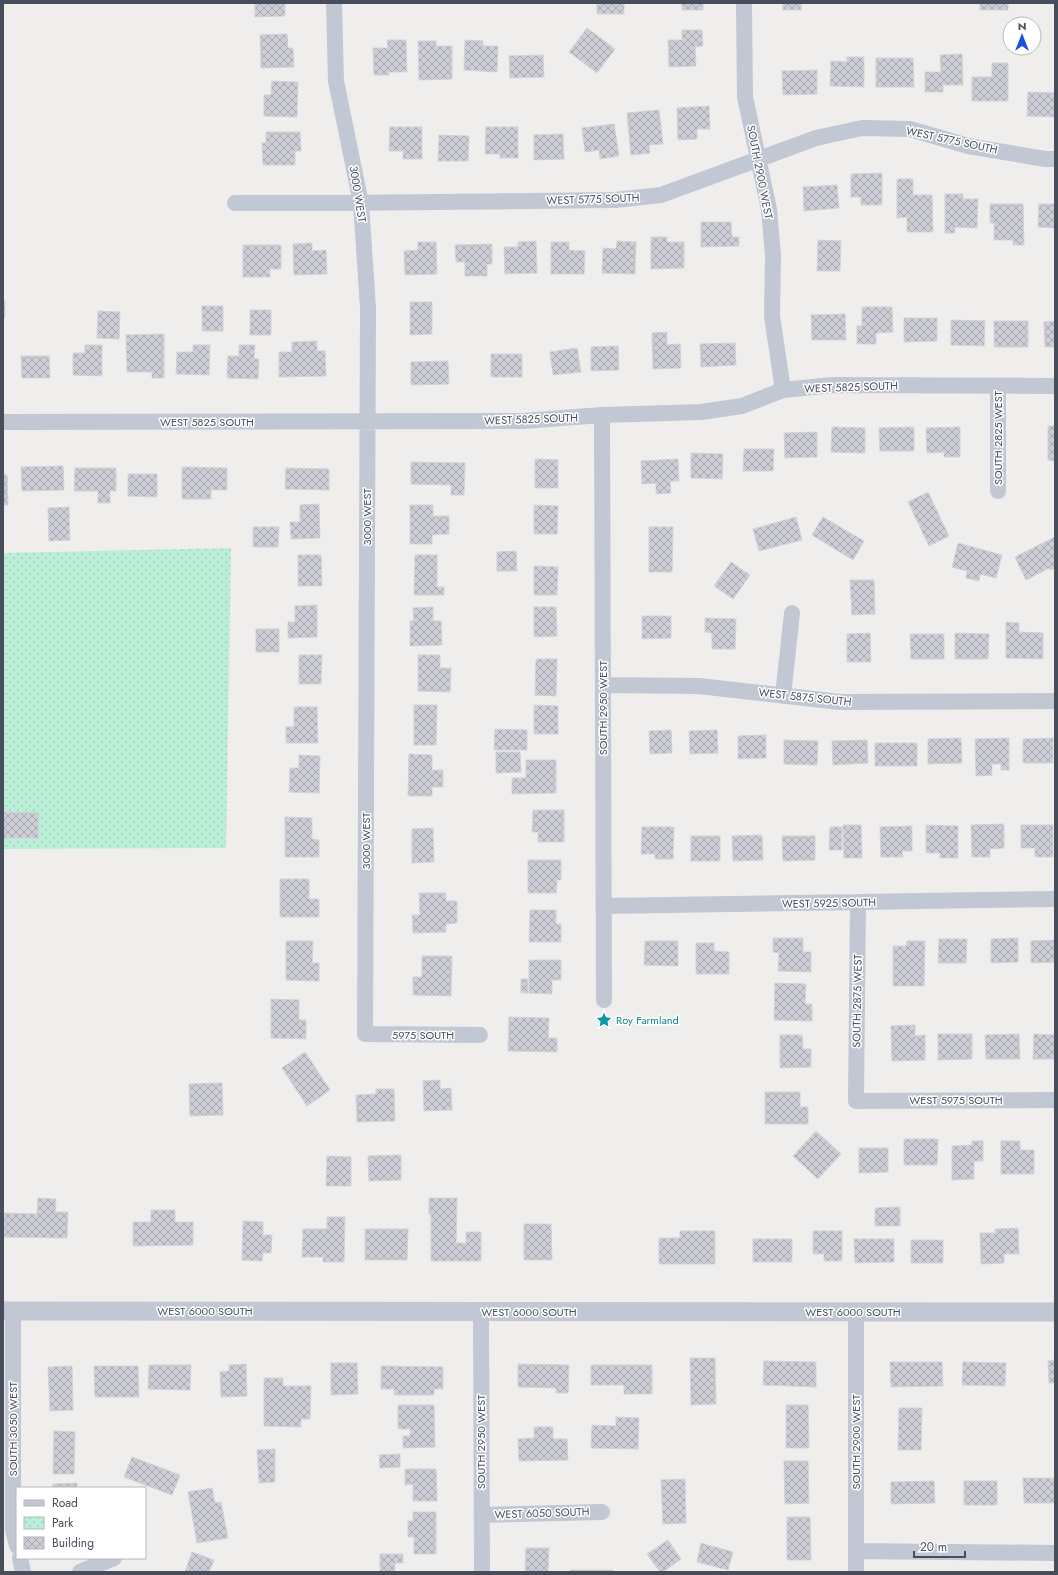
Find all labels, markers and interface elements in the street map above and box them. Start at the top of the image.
north arrow [1002,16,1042,56]
text: N [1018,18,1026,34]
street label: WEST 5775 SOUTH [905,122,999,158]
street label: SOUTH 2900 WEST [743,124,777,220]
street label: 3000 WEST [346,164,370,224]
street label: WEST 5775 SOUTH [546,189,640,209]
street label: WEST 5825 SOUTH [804,377,898,397]
street label: SOUTH 2825 WEST [990,391,1006,485]
street label: WEST 5825 SOUTH [484,409,578,429]
street label: WEST 5825 SOUTH [160,414,254,430]
street label: 3000 WEST [359,488,375,546]
street label: SOUTH 2950 WEST [595,661,611,755]
street label: WEST 5875 SOUTH [758,684,852,710]
street label: 3000 WEST [358,812,374,870]
street label: WEST 5925 SOUTH [782,894,876,912]
street label: SOUTH 2875 WEST [848,954,866,1048]
place icon: Roy Farmland [595,1011,613,1029]
place label: Roy Farmland [616,1012,679,1028]
street label: 5975 SOUTH [392,1027,454,1043]
street label: WEST 5975 SOUTH [909,1092,1003,1108]
street label: WEST 6000 SOUTH [157,1303,253,1319]
street label: WEST 6000 SOUTH [481,1304,577,1320]
street label: WEST 6000 SOUTH [805,1304,901,1320]
street label: SOUTH 3050 WEST [5,1382,21,1476]
street label: SOUTH 2900 WEST [848,1394,864,1490]
street label: SOUTH 2950 WEST [473,1395,489,1489]
legend [16,1487,146,1559]
text: Road [52,1494,78,1512]
street label: WEST 6050 SOUTH [494,1503,590,1523]
text: Park [52,1514,74,1532]
scale bar [914,1533,965,1559]
text: Building [52,1534,94,1552]
text: 20 m [920,1538,947,1556]

